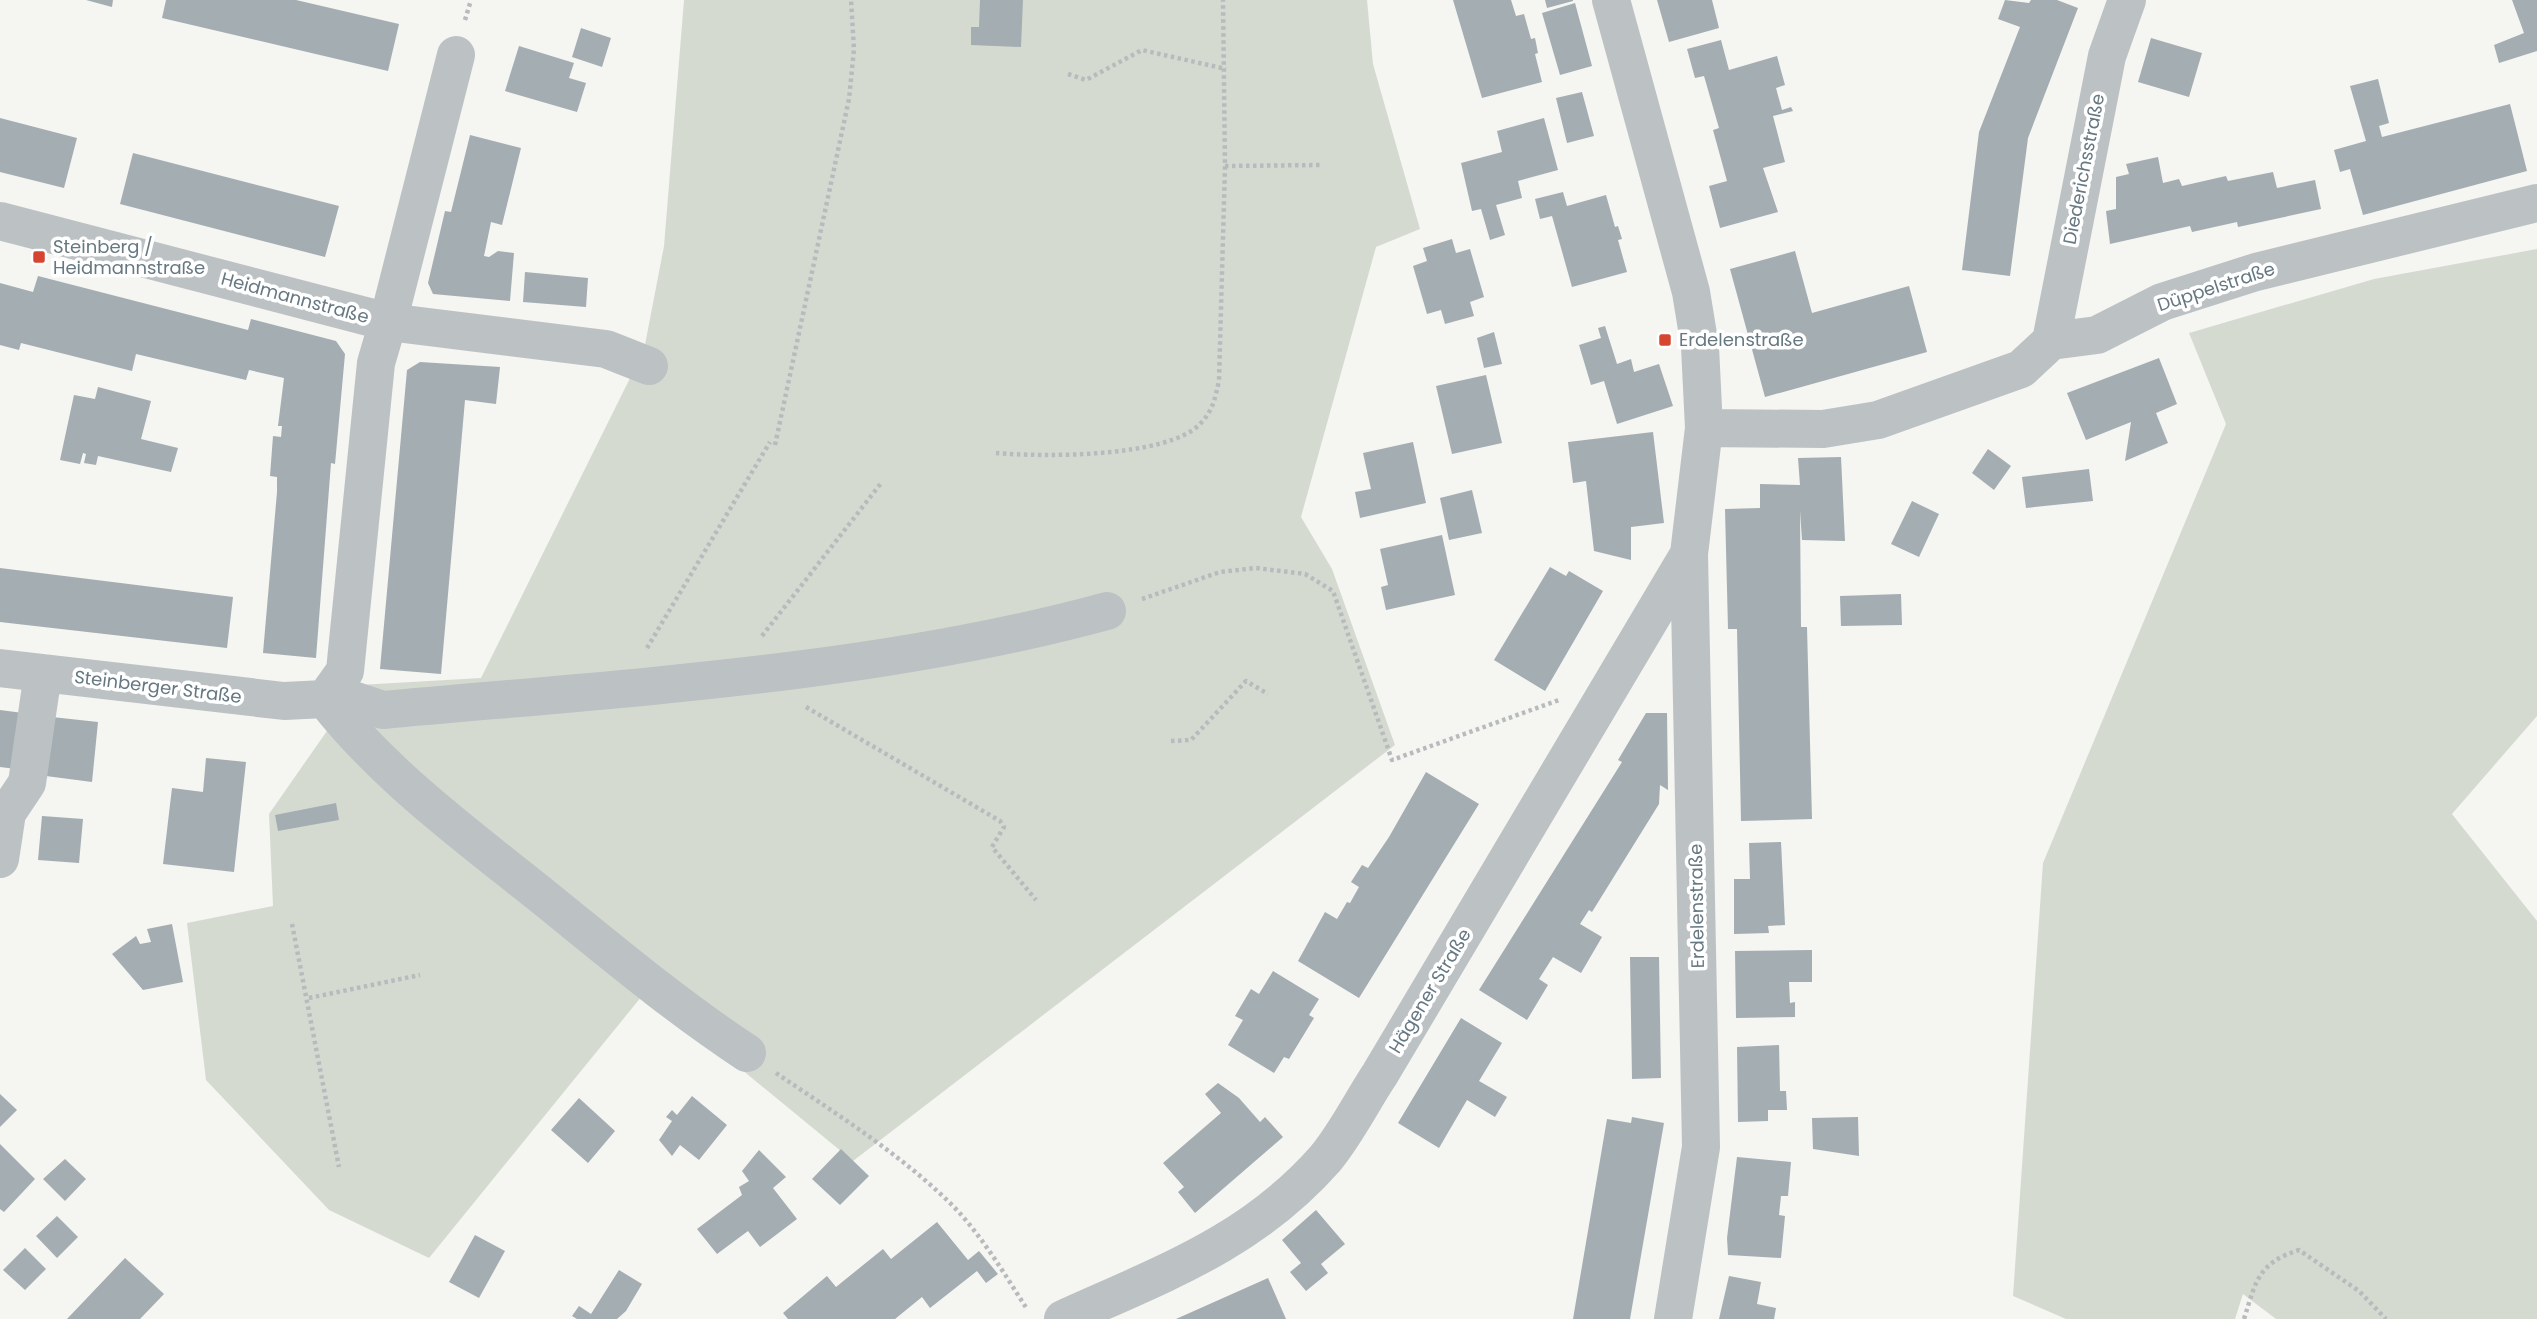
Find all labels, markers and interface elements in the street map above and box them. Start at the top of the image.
street label: Diederichsstraße [2057,91,2110,246]
place label: Steinberg / Heidmannstraße [53,234,205,280]
marker: Steinberg / Heidmannstraße [31,249,47,265]
street label: Düppelstraße [2154,256,2278,317]
street label: Heidmannstraße [218,266,372,329]
place label: Erdelenstraße [1679,327,1804,352]
marker: Erdelenstraße [1657,332,1673,348]
street label: Steinberger Straße [73,664,243,709]
street label: Erdelenstraße [1683,843,1710,969]
street label: Hägener Straße [1382,924,1477,1058]

